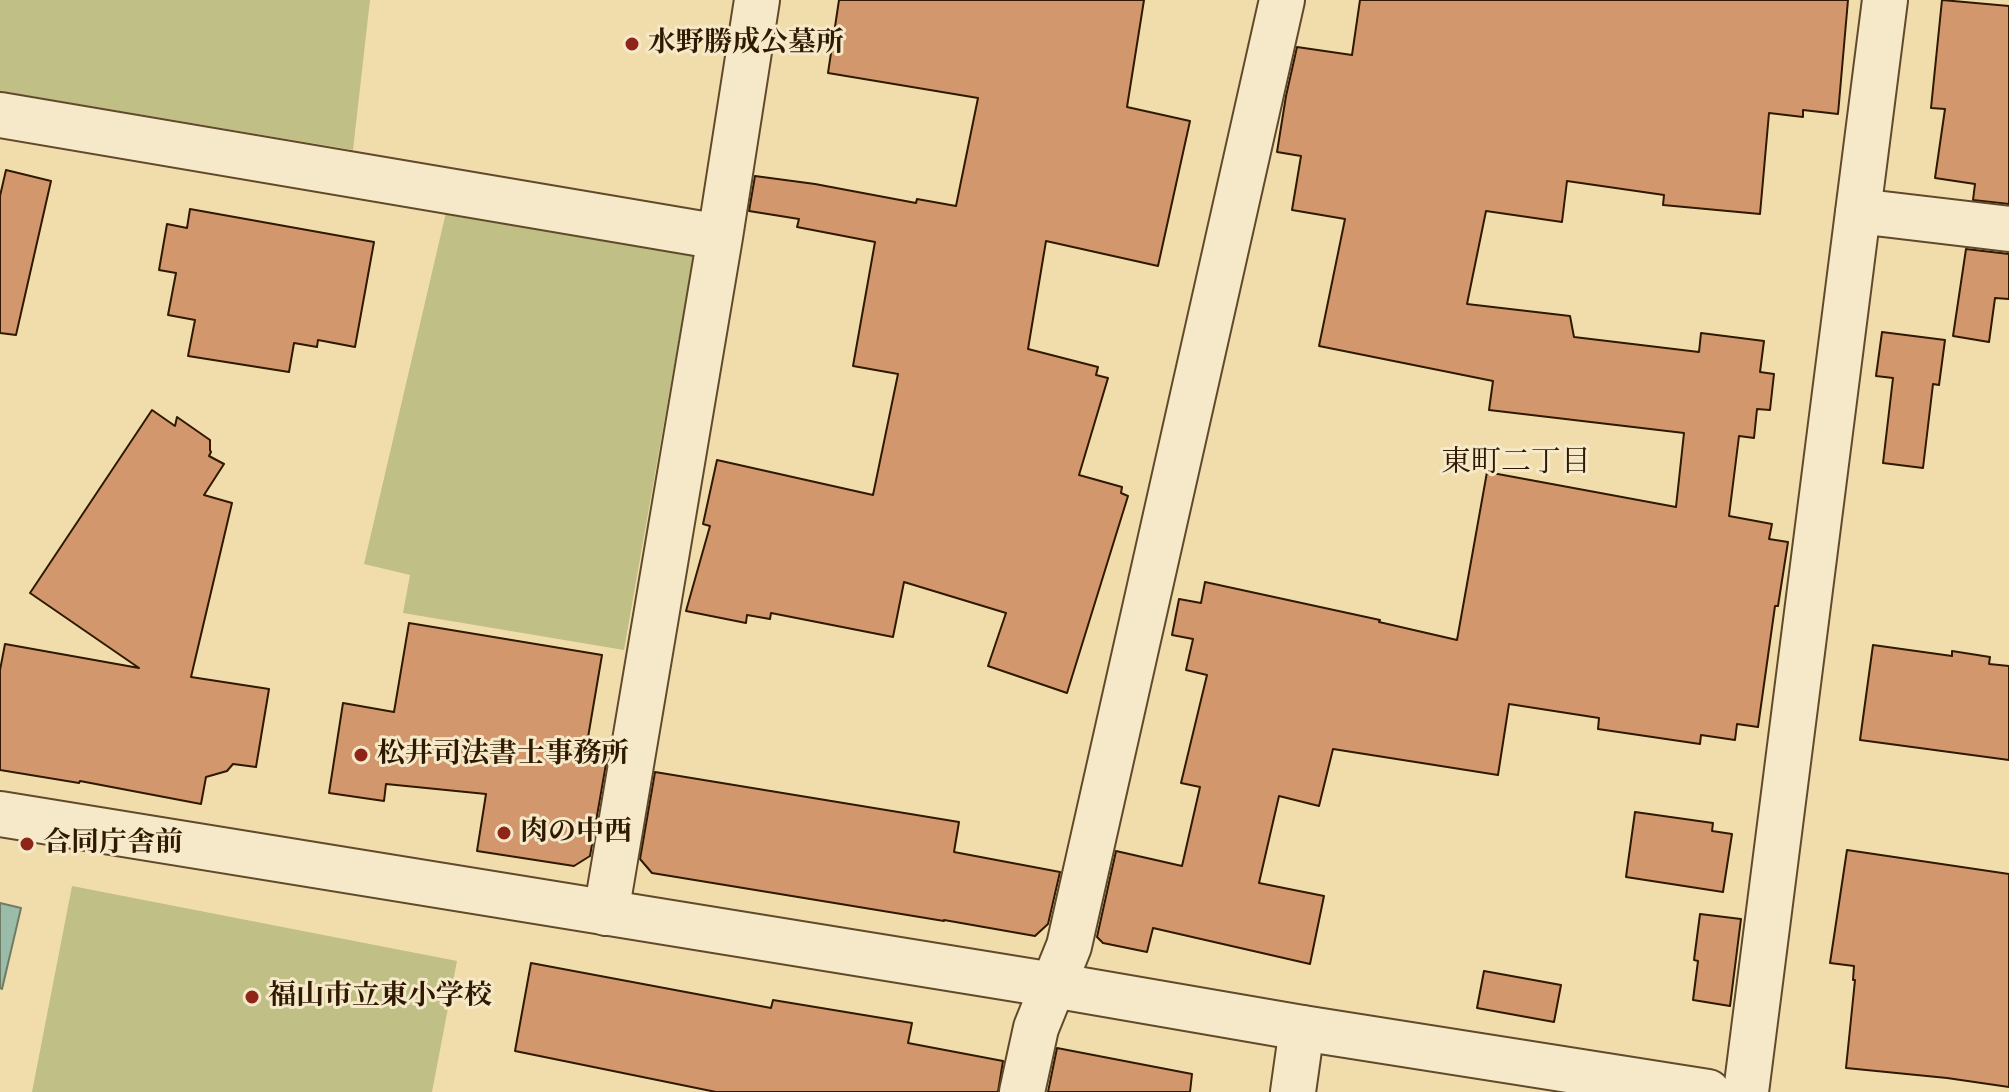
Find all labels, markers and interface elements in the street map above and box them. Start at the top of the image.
place label: 水野勝成公墓所 [648,27,844,61]
marker: 水野勝成公墓所 [623,35,641,53]
district label: 東町二丁目 [1441,445,1591,481]
place label: 松井司法書士事務所 [377,738,629,772]
marker: 松井司法書士事務所 [352,746,370,764]
place label: 肉の中西 [520,816,632,850]
marker: 肉の中西 [495,824,513,842]
place label: 合同庁舎前 [43,827,183,861]
marker: 合同庁舎前 [18,835,36,853]
place label: 福山市立東小学校 [268,980,492,1014]
marker: 福山市立東小学校 [243,988,261,1006]

